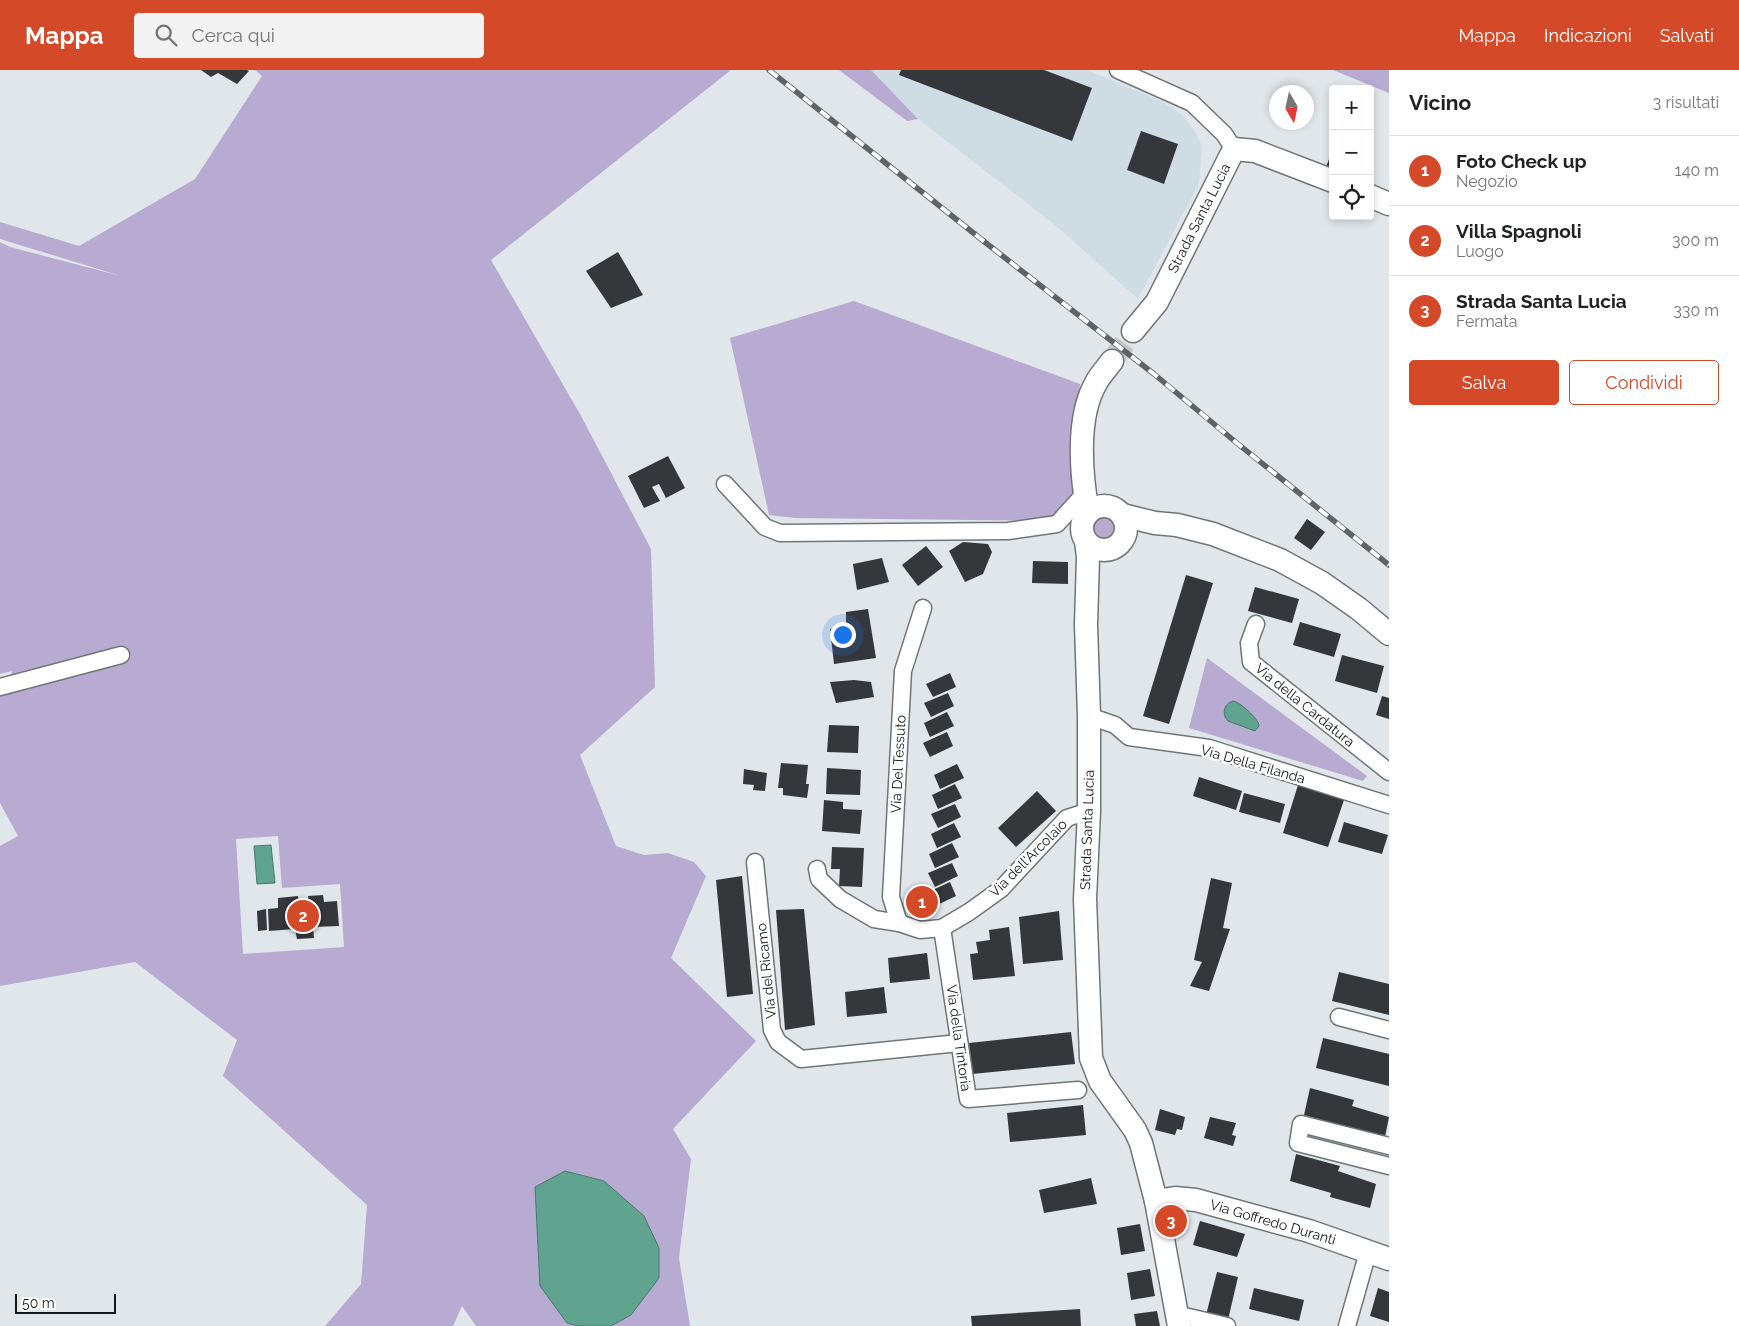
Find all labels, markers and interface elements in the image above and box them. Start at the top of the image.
search box [134,13,484,58]
text: Mappa [25,21,104,50]
icon: search [152,21,180,49]
text: Cerca qui [192,24,275,46]
text: Mappa [1458,25,1516,46]
text: Indicazioni [1544,25,1632,46]
text: Salvati [1660,25,1714,46]
north arrow [1269,85,1314,130]
map controls [1329,85,1374,220]
button: + [1329,85,1374,130]
text: Vicino [1409,90,1471,115]
text: 3 risultati [1653,93,1719,112]
button: − [1329,130,1374,175]
text: Foto Check up [1456,150,1587,172]
street label: Strada Santa Lucia [1165,161,1233,275]
text: 1 [1421,161,1429,180]
text: 140 m [1675,161,1719,180]
text: Negozio [1456,172,1518,191]
button: locate [1329,175,1374,220]
text: Villa Spagnoli [1456,220,1582,242]
text: 2 [1420,231,1430,250]
text: 300 m [1672,231,1719,250]
text: Luogo [1456,242,1504,261]
text: Strada Santa Lucia [1456,290,1627,312]
text: 3 [1421,301,1429,320]
text: 330 m [1673,301,1719,320]
text: Fermata [1456,312,1517,331]
button: Salva [1409,360,1559,405]
button: Condividi [1569,360,1719,405]
your location [830,622,856,648]
street label: Via della Cardatura [1252,660,1358,750]
street label: Via Del Tessuto [887,714,909,814]
street label: Via Della Filanda [1199,741,1307,787]
street label: Strada Santa Lucia [1077,770,1097,890]
street label: Via dell'Arcolaio [986,816,1070,900]
pin: 1 [906,883,938,921]
pin: 2 [287,897,319,935]
street label: Via del Ricamo [753,922,779,1020]
street label: Via della Tintoria [944,984,974,1092]
street label: Via Goffredo Duranti [1208,1196,1338,1248]
pin: 3 [1155,1202,1187,1240]
scale bar [15,1291,116,1314]
text: 50 m [22,1295,55,1311]

